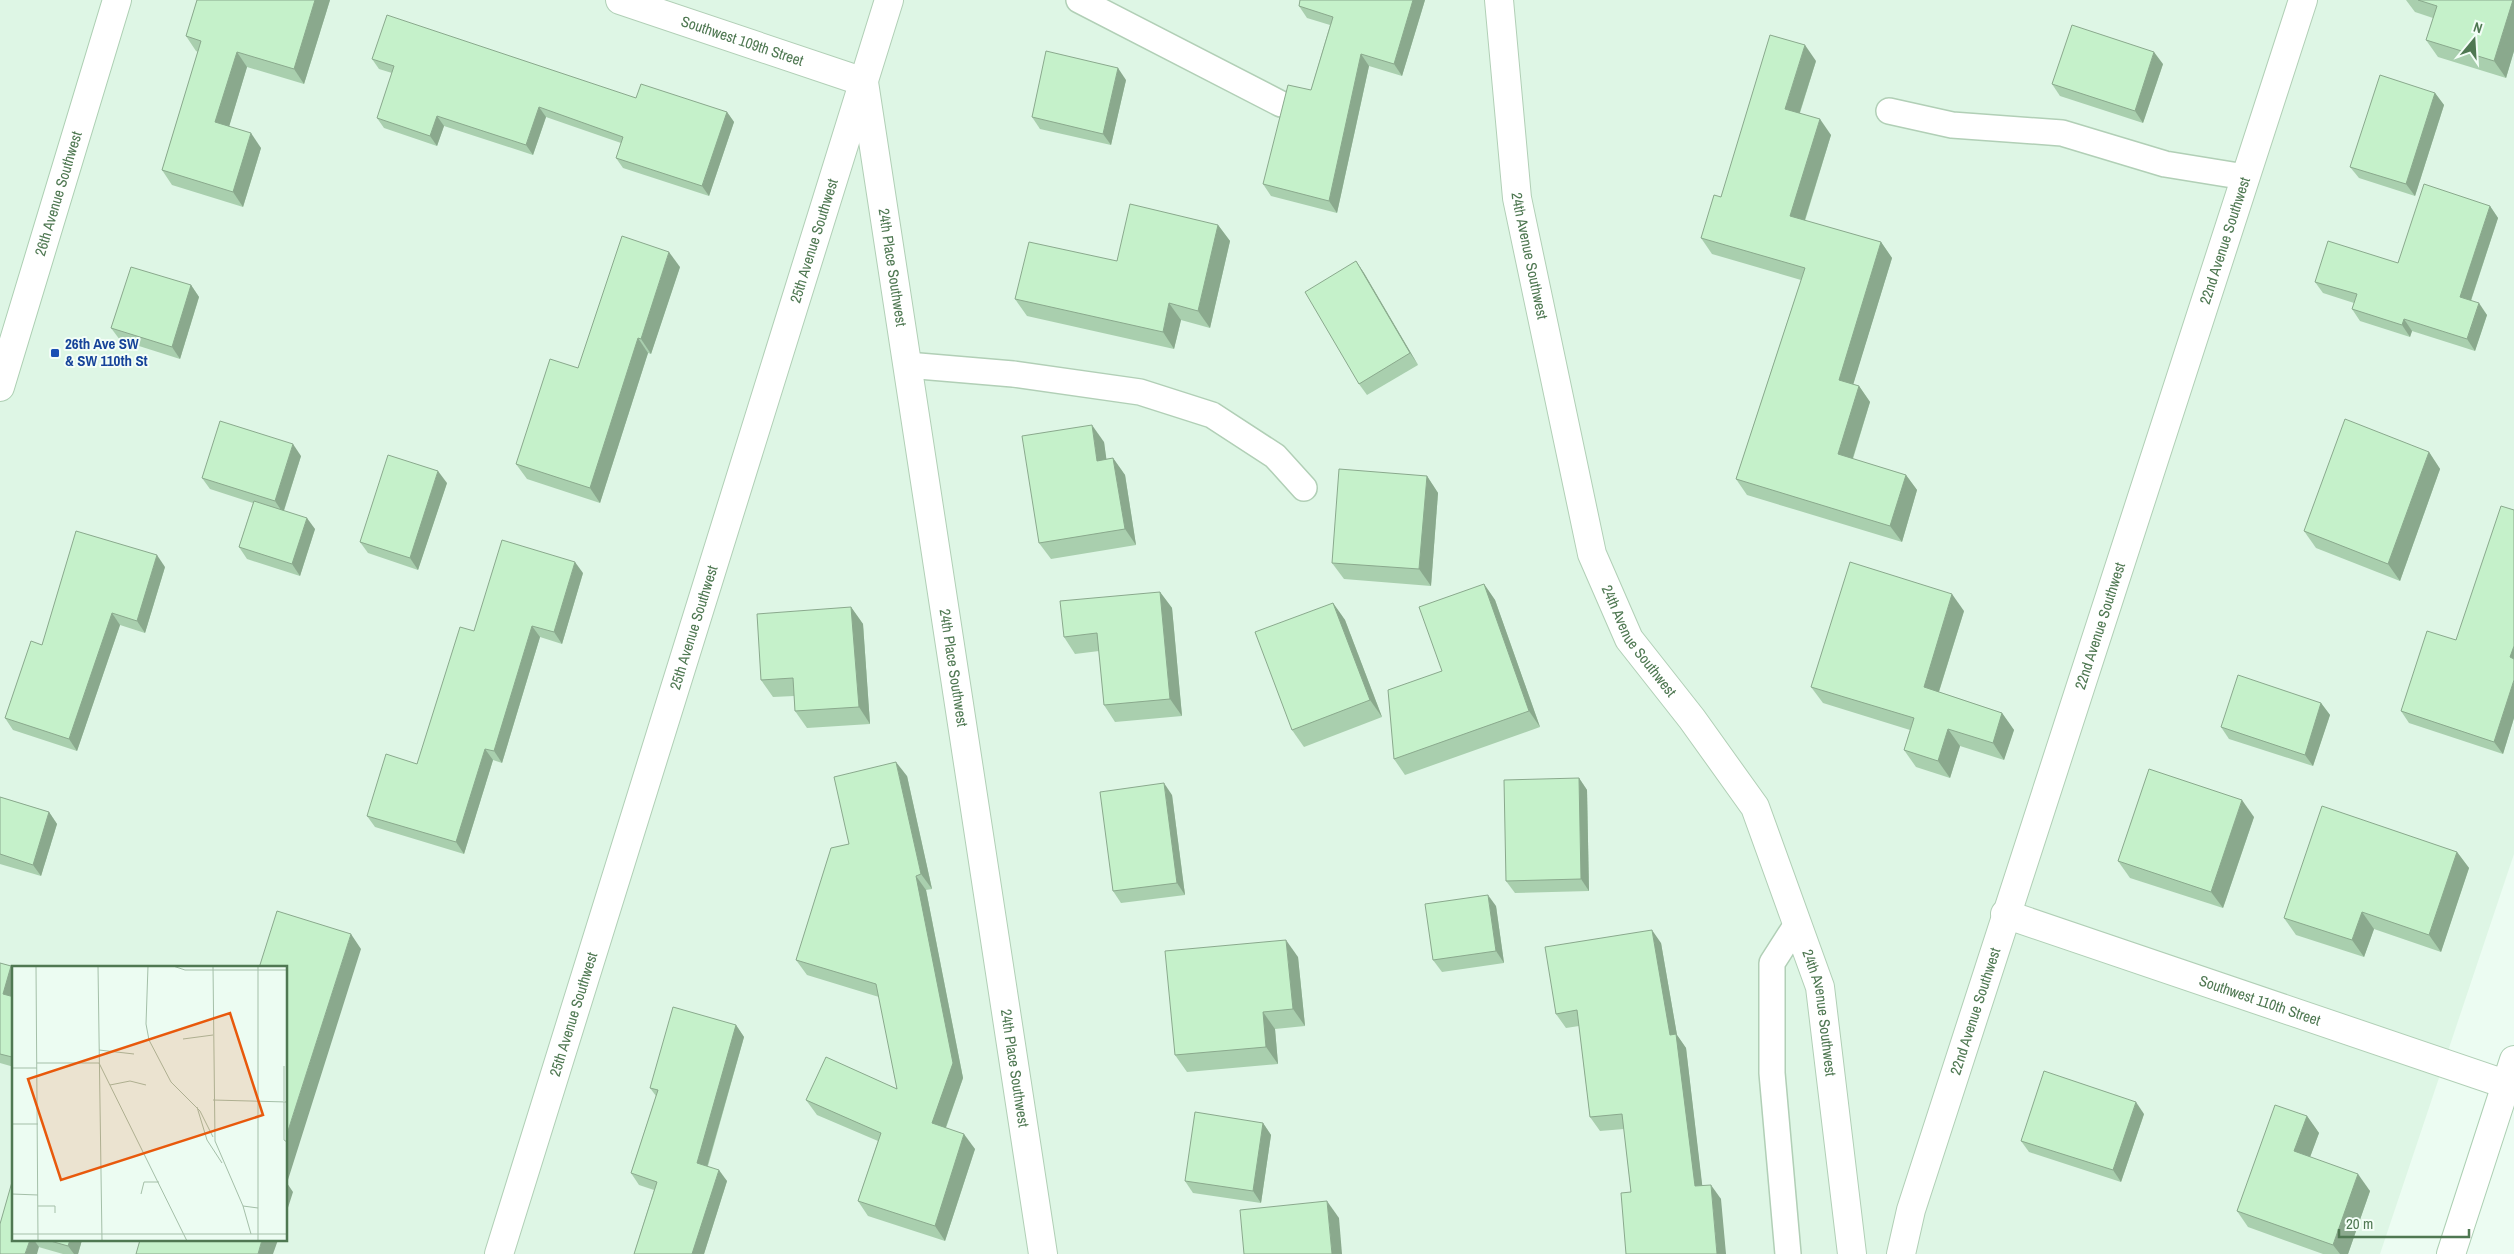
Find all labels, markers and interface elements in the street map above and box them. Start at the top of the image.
street label: Southwest 109th Street [678,10,807,71]
north arrow [2449,15,2499,65]
text: N [2471,18,2485,37]
street label: 26th Avenue Southwest [29,128,87,258]
street label: 22nd Avenue Southwest [2194,174,2255,307]
street label: 25th Avenue Southwest [784,175,843,305]
street label: 24th Avenue Southwest [1507,192,1553,322]
street label: 24th Place Southwest [873,207,912,328]
place label: 26th Ave SW & SW 110th St [65,333,148,371]
marker: 26th Ave SW & SW 110th St [49,347,61,359]
street label: 22nd Avenue Southwest [2069,559,2130,692]
street label: 25th Avenue Southwest [664,562,723,692]
street label: 24th Avenue Southwest [1597,582,1682,702]
street label: 24th Place Southwest [935,607,973,729]
street label: 22nd Avenue Southwest [1944,944,2005,1077]
street label: 24th Avenue Southwest [1797,946,1842,1078]
street label: 25th Avenue Southwest [544,949,602,1079]
inset map [12,966,288,1242]
street label: Southwest 110th Street [2196,970,2324,1031]
street label: 24th Place Southwest [996,1008,1035,1129]
scale bar [2339,1206,2469,1238]
text: 20 m [2346,1213,2373,1234]

